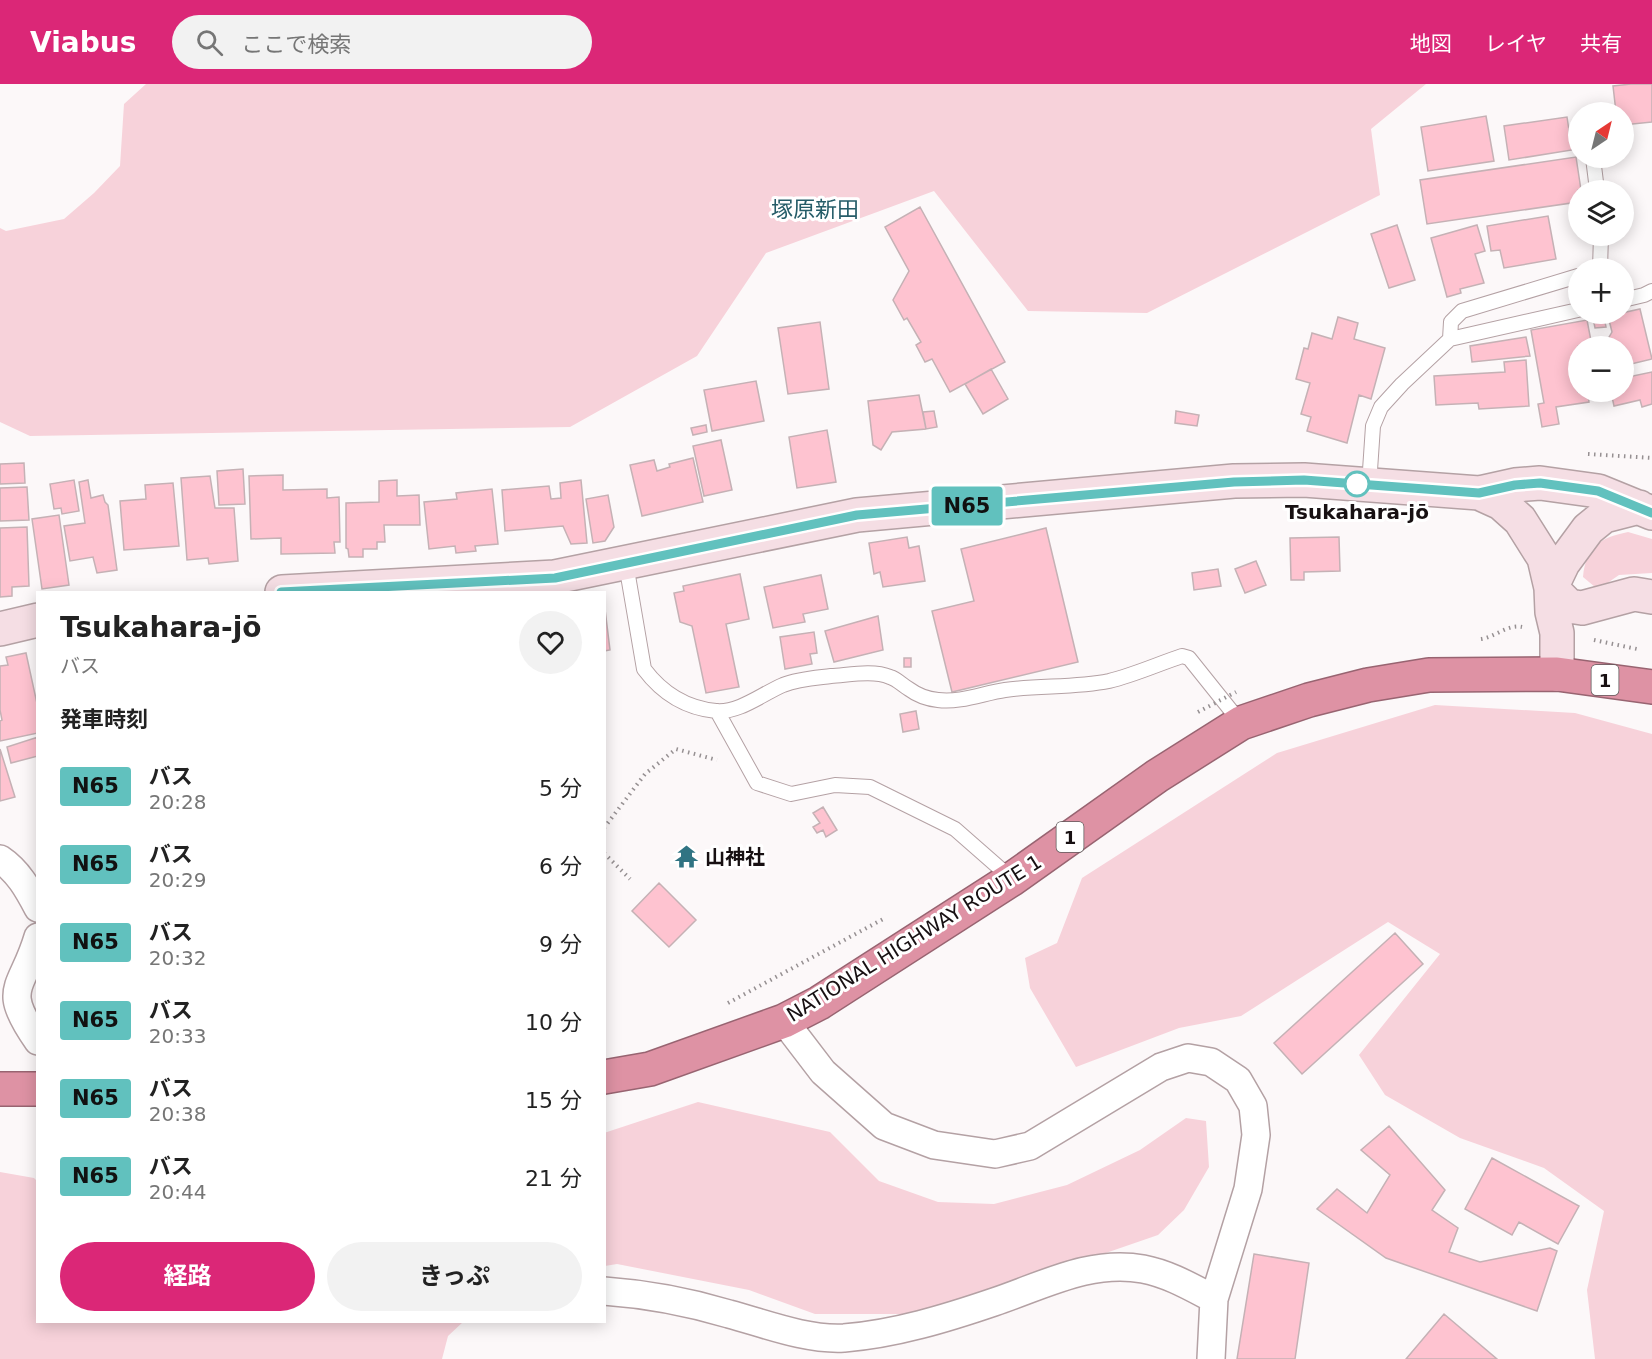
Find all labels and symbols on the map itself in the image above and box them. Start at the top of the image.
north arrow [1568,102,1634,168]
district label: 塚原新田 [771,197,859,222]
marker: Tsukahara-jō [1344,471,1370,497]
line badge: N65 [932,486,1002,526]
place label: Tsukahara-jō [1285,500,1429,524]
road number: 1 [1592,665,1618,695]
road number: 1 [1056,822,1084,852]
temple icon: 山神社 [674,844,700,870]
place label: 山神社 [705,845,765,869]
street label: NATIONAL HIGHWAY ROUTE 1 [782,849,1046,1027]

